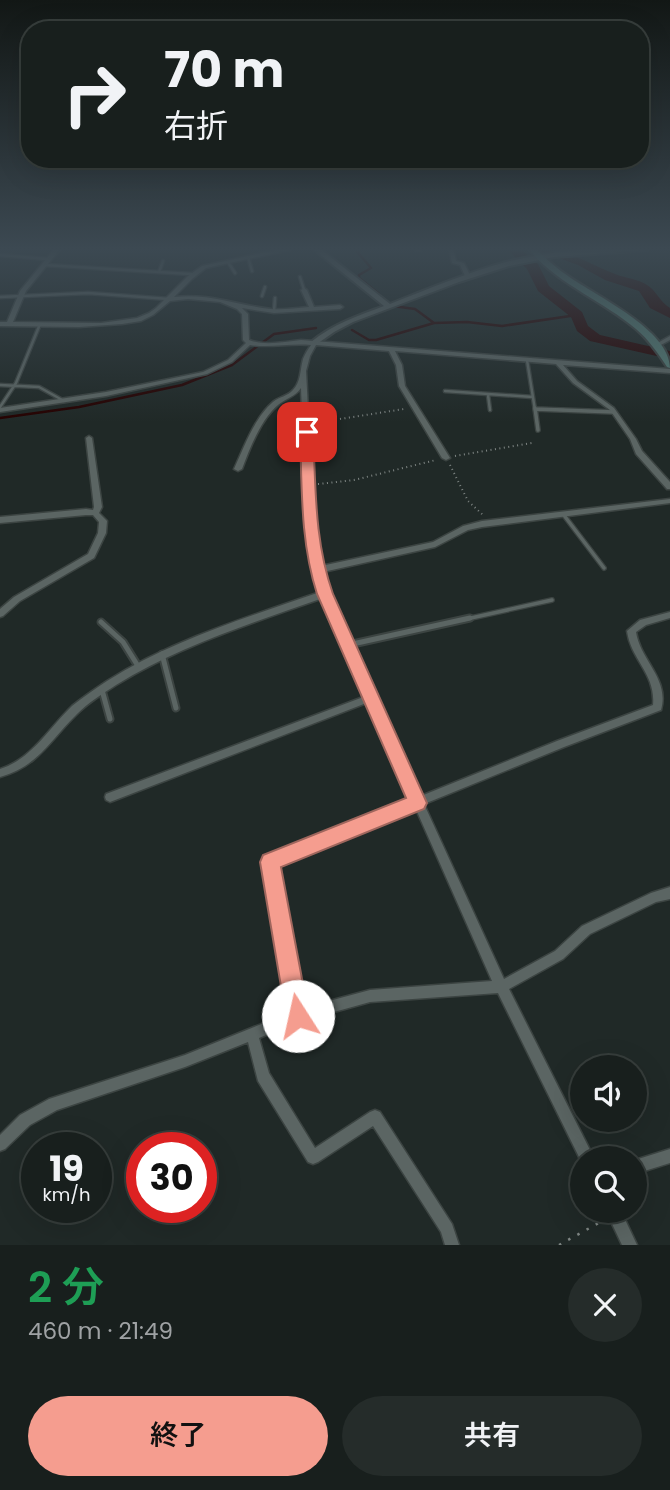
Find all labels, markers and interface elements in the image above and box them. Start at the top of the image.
text: 70 m [164,36,284,104]
icon: right [49,49,140,140]
text: 右折 [164,103,228,148]
pin [277,402,337,462]
icon: arrive [288,413,326,451]
position arrow [261,979,335,1053]
map controls [570,1055,647,1223]
button: sound [570,1055,647,1132]
speed limit sign: 30 [126,1132,217,1223]
text: 19 [49,1144,84,1193]
button: search [570,1146,647,1223]
text: km/h [43,1182,90,1207]
text: 2 分 [28,1258,104,1317]
button: close [568,1268,642,1342]
text: 460 m · 21:49 [28,1315,173,1347]
button: 終了 [28,1396,328,1476]
button: 共有 [342,1396,642,1476]

